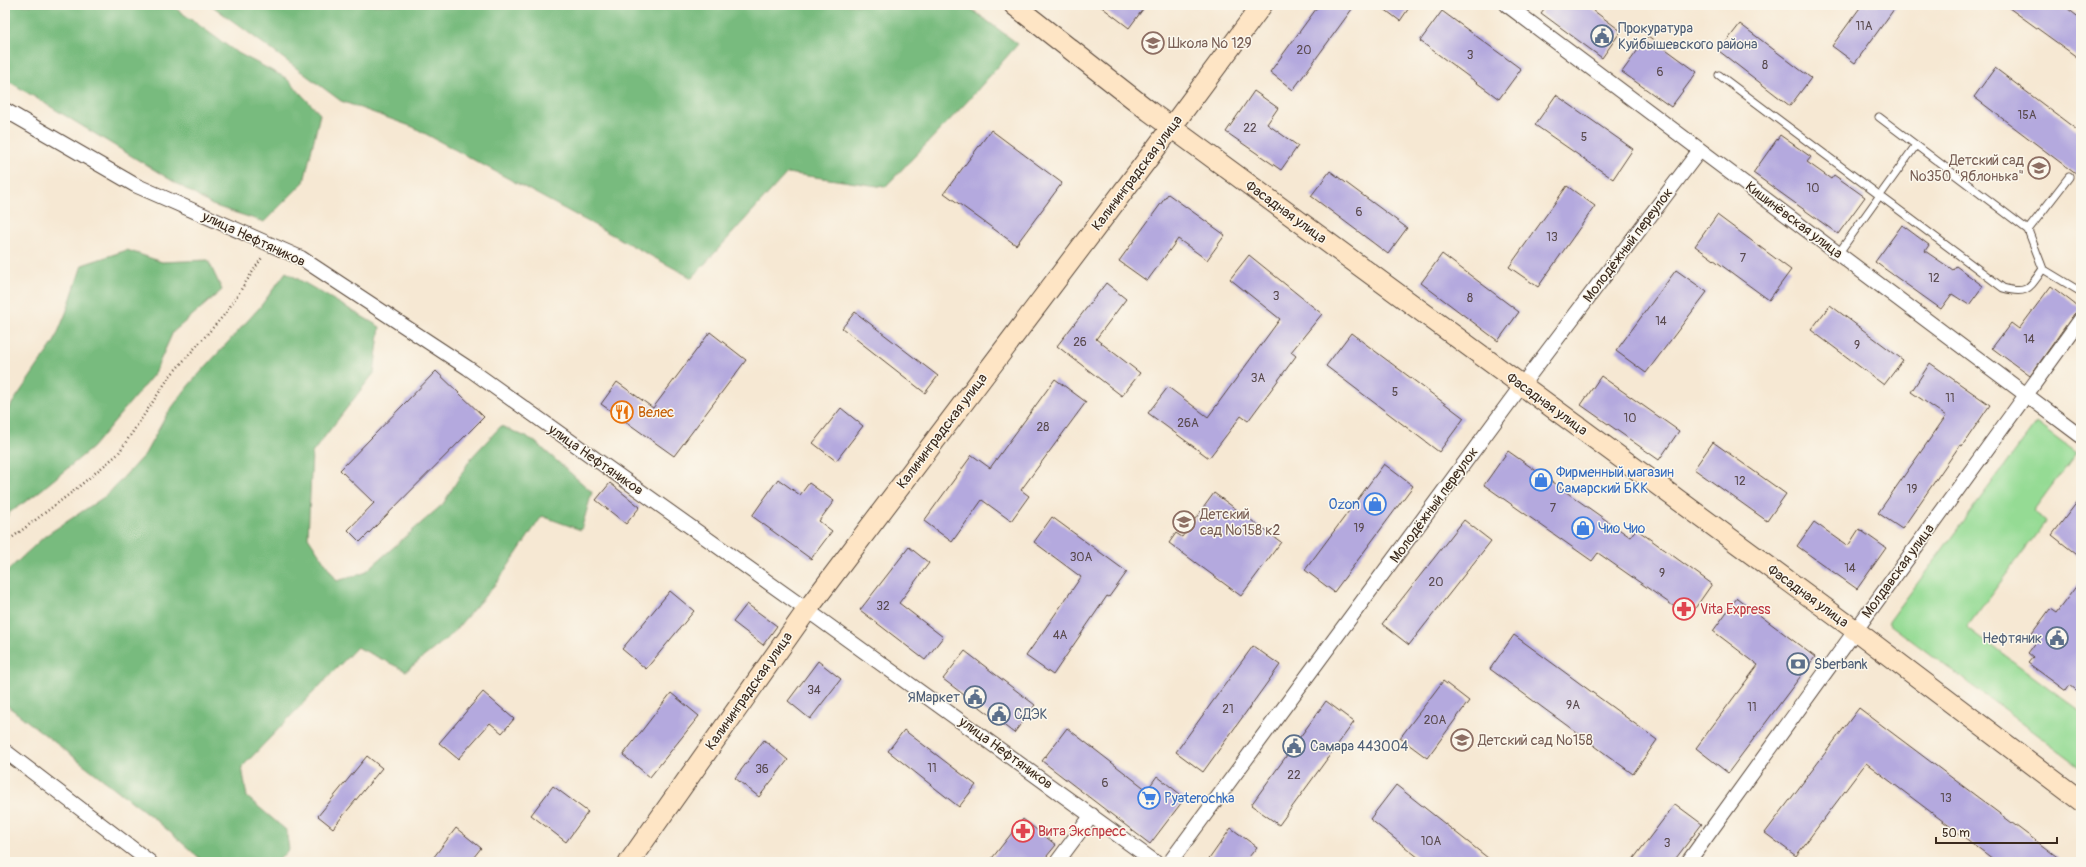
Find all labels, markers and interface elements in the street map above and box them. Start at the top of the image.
house number: 11А [1855,19,1873,34]
place label: Прокуратура Куйбышевского района [1618,20,1758,53]
public building icon: Прокуратура Куйбышевского района [1589,23,1615,49]
school or university icon: Школа № 129 [1140,30,1166,56]
place label: Школа № 129 [1168,35,1252,52]
house number: 20 [1297,43,1311,58]
house number: 3 [1467,48,1474,63]
house number: 8 [1762,58,1768,73]
house number: 6 [1657,65,1664,80]
house number: 15А [2018,108,2037,123]
street label: Калининградская улица [1088,112,1186,234]
house number: 22 [1243,121,1257,136]
house number: 5 [1581,130,1587,145]
place label: Детский сад №350 "Яблонька" [1909,152,2025,185]
school or university icon: Детский сад №350 "Яблонька" [2026,155,2052,181]
street label: Фасадная улица [1242,177,1330,247]
street label: Кишинёвская улица [1742,178,1846,262]
house number: 10 [1807,181,1819,196]
street label: Молодёжный переулок [1579,184,1677,306]
house number: 6 [1356,205,1363,220]
street label: улица Нефтяников [199,207,308,270]
house number: 13 [1546,230,1558,245]
house number: 7 [1740,251,1747,266]
house number: 12 [1928,271,1940,286]
house number: 3 [1273,289,1280,304]
house number: 8 [1467,291,1473,306]
house number: 14 [1655,314,1667,329]
house number: 14 [2023,332,2035,347]
house number: 26 [1073,335,1087,350]
house number: 9 [1854,338,1860,353]
street label: Фасадная улица [1503,369,1591,439]
street label: Калининградская улица [893,370,991,492]
house number: 3А [1251,371,1265,386]
house number: 5 [1392,385,1398,400]
house number: 11 [1945,391,1955,406]
restaurant icon: Велес [609,399,635,425]
place label: Велес [638,404,674,421]
house number: 10 [1624,411,1636,426]
house number: 26А [1177,416,1199,431]
street label: улица Нефтяников [544,420,647,499]
house number: 28 [1037,420,1049,435]
street label: Молодёжный переулок [1386,444,1482,566]
place label: Фирменный магазин Самарский БКК [1556,464,1674,497]
shop icon: Фирменный магазин Самарский БКК [1528,467,1554,493]
house number: 12 [1734,474,1746,489]
house number: 19 [1907,482,1917,497]
shop icon: Ozon [1362,491,1388,517]
place label: Ozon [1329,496,1360,513]
house number: 7 [1550,501,1557,516]
place label: Детский сад №158 к2 [1199,506,1280,539]
school or university icon: Детский сад №158 к2 [1171,509,1197,535]
shop icon: Чио Чио [1570,515,1596,541]
place label: Чио Чио [1598,520,1646,537]
house number: 19 [1354,521,1364,536]
street label: Молдавская улица [1858,521,1938,621]
house number: 30А [1070,550,1093,565]
street label: Фасадная улица [1764,561,1852,631]
house number: 14 [1844,561,1856,576]
house number: 9 [1659,566,1665,581]
house number: 20 [1429,575,1443,590]
pharmacy icon: Vita Express [1671,596,1697,622]
house number: 32 [876,599,890,614]
place label: Vita Express [1700,601,1771,618]
public building icon: Нефтяник [2044,625,2070,651]
house number: 4А [1053,628,1068,643]
street label: Калининградская улица [702,629,796,753]
place label: Нефтяник [1982,630,2042,647]
bank icon: Sberbank [1785,651,1811,677]
place label: Sberbank [1814,656,1868,673]
house number: 34 [807,683,821,698]
public building icon: ЯМаркет [962,684,988,710]
place label: ЯМаркет [908,689,960,706]
house number: 9А [1566,698,1580,713]
house number: 11 [1747,700,1757,715]
public building icon: СДЭК [986,701,1012,727]
house number: 21 [1222,702,1234,717]
place label: СДЭК [1014,706,1048,723]
street label: улица Нефтяников [955,713,1056,793]
house number: 20А [1424,713,1447,728]
school or university icon: Детский сад №158 [1449,727,1475,753]
place label: Детский сад №158 [1477,732,1593,749]
public building icon: Самара 443004 [1281,733,1307,759]
place label: Самара 443004 [1310,738,1408,755]
house number: 11 [927,761,937,776]
house number: 36 [755,762,769,777]
house number: 22 [1287,768,1301,783]
house number: 6 [1102,776,1109,791]
supermarket icon: Pyaterochka [1136,785,1162,811]
place label: Pyaterochka [1164,790,1235,807]
house number: 13 [1940,791,1952,806]
pharmacy icon: Вита Экспресс [1010,818,1036,844]
scale bar [1936,819,2057,845]
place label: Вита Экспресс [1038,823,1126,840]
text: 50 m [1942,826,1970,841]
house number: 10А [1421,834,1442,849]
house number: 3 [1664,836,1671,851]

